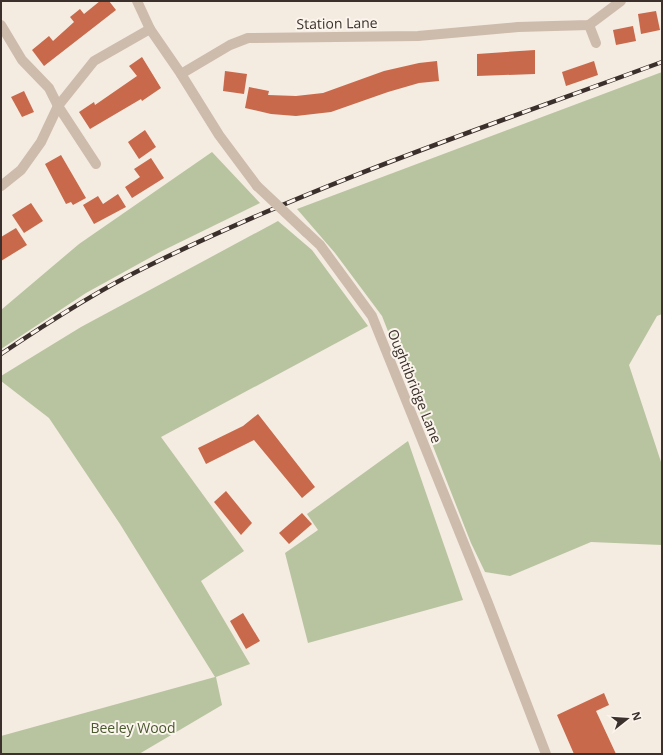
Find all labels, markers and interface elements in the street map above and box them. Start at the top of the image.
street label: Station Lane [296,13,378,33]
street label: Oughtibridge Lane [383,326,447,446]
north arrow [607,699,647,739]
text: N [629,709,646,722]
park label: Beeley Wood [90,718,176,737]

